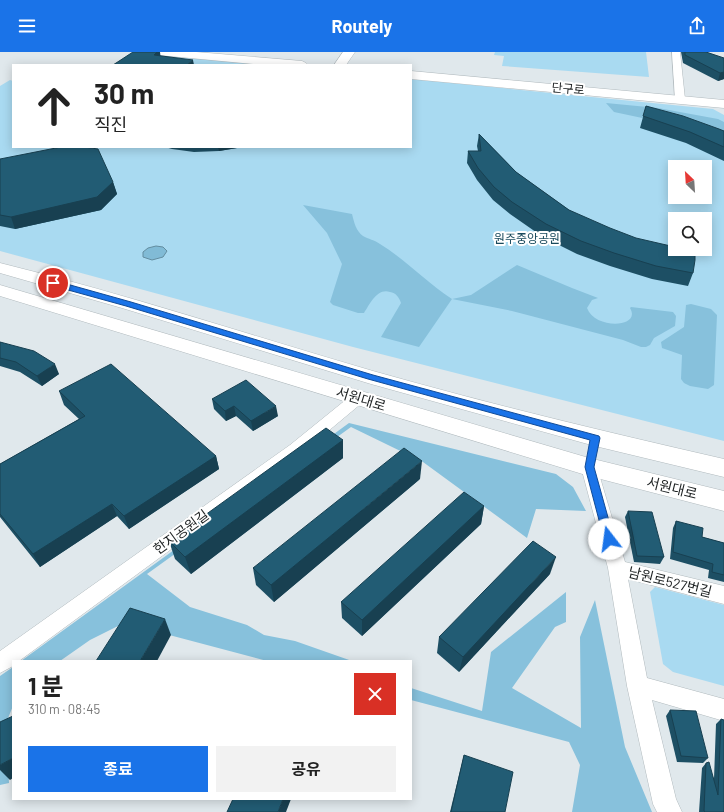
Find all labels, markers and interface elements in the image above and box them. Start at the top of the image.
icon: menu [16,15,38,37]
text: Routely [332,15,392,37]
icon: share [686,15,708,37]
text: 30 m [94,76,154,110]
icon: ahead [28,80,80,132]
street label: 단구로 [551,80,585,96]
text: 직진 [94,113,127,135]
north arrow [668,160,712,204]
map controls [668,160,712,256]
button: search [668,212,712,256]
park label: 원주중앙공원 [494,231,560,245]
pin [36,266,70,300]
icon: arrive [42,272,64,294]
street label: 서원대로 [334,383,388,414]
street label: 서원대로 [645,473,699,502]
street label: 한지공원길 [150,506,212,557]
position arrow [588,518,630,560]
street label: 남원로527번길 [626,563,714,600]
text: 1 분 [28,671,63,700]
button: close [354,673,396,715]
text: 310 m · 08:45 [28,701,100,717]
button: 종료 [28,746,208,792]
button: 공유 [216,746,396,792]

